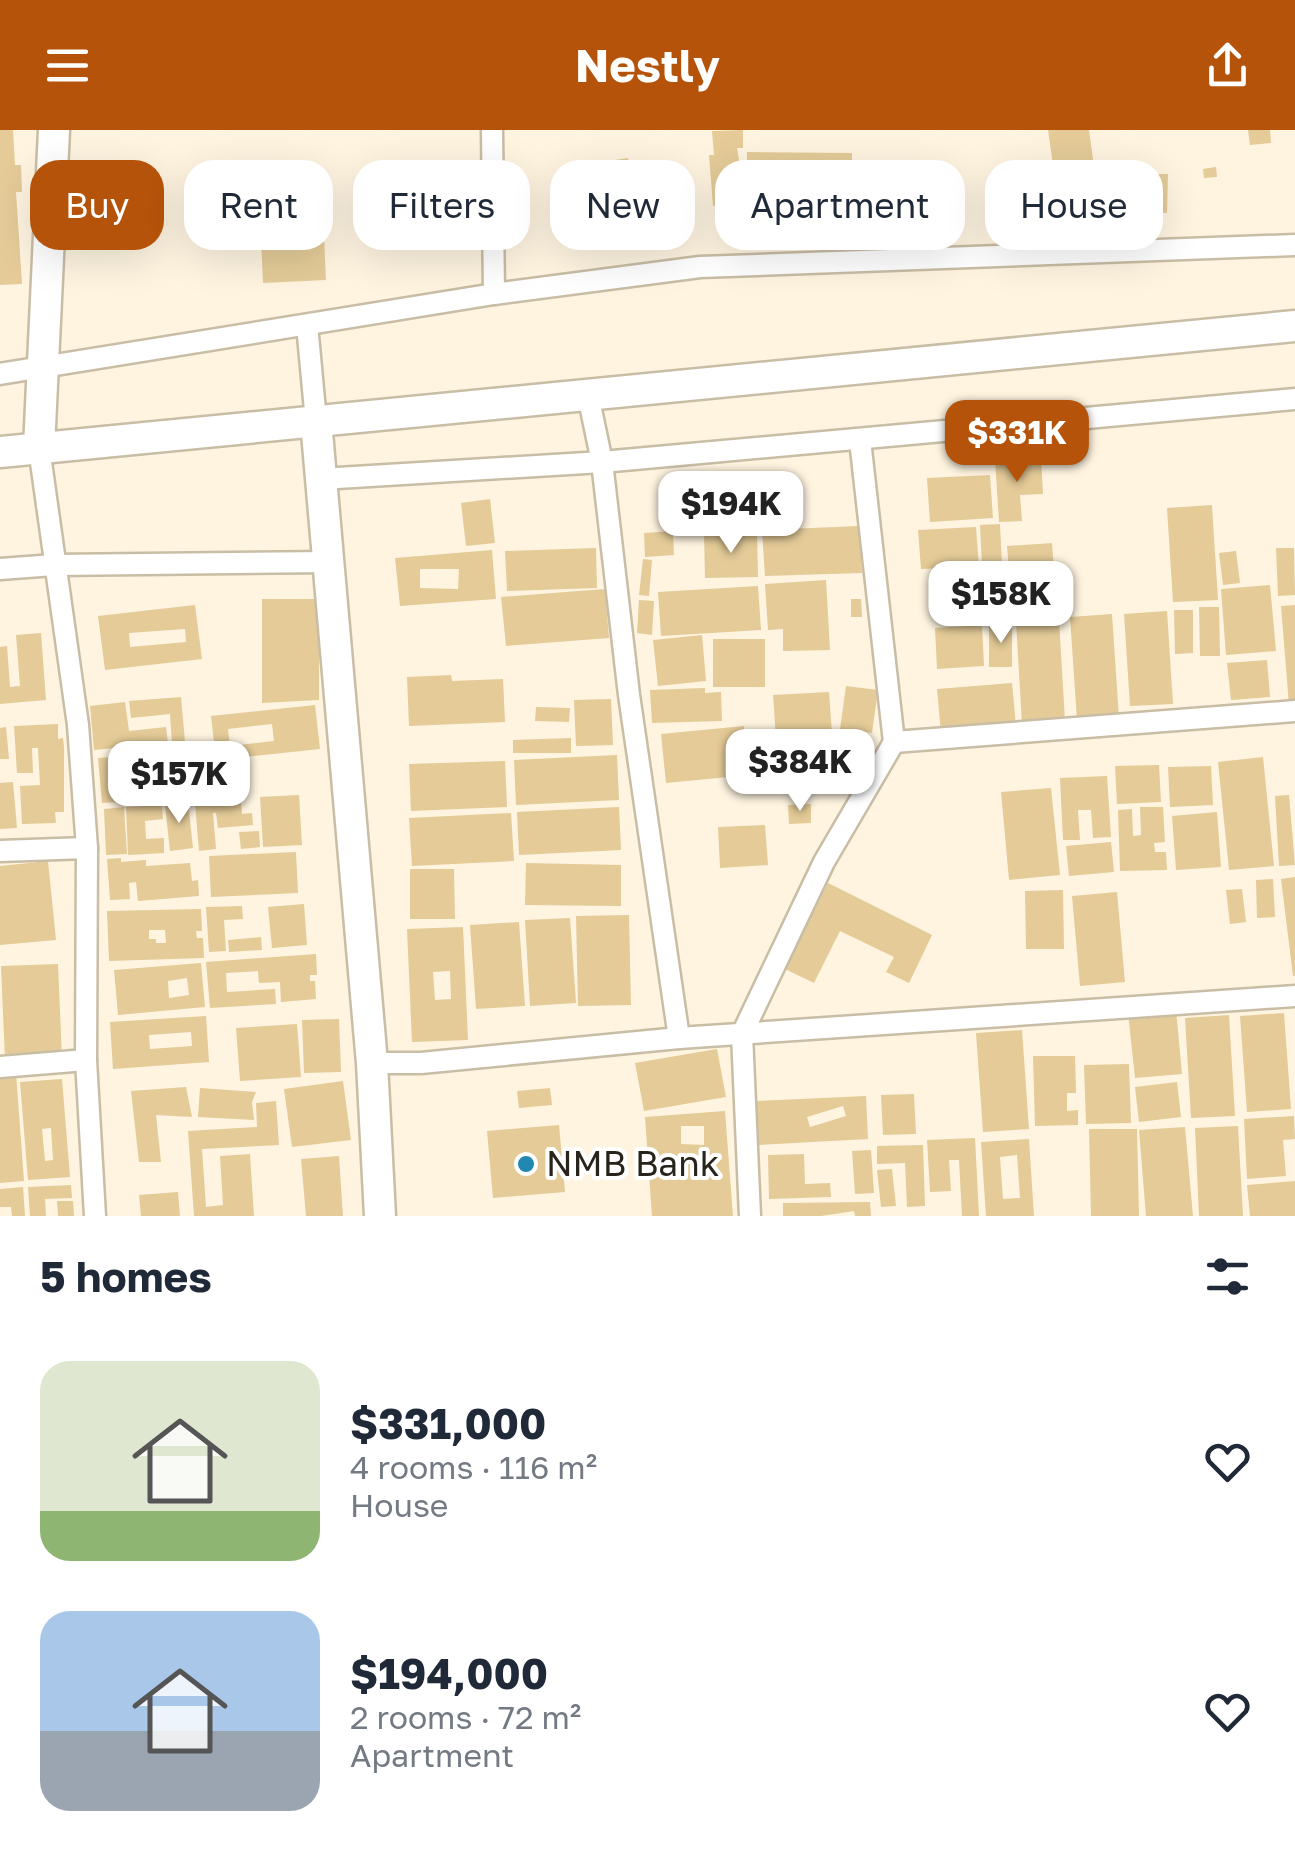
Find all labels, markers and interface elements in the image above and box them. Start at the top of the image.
icon: menu [40,38,95,93]
text: Nestly [575,38,720,92]
icon: share [1200,38,1255,93]
chip: Buy [30,160,164,250]
chip: Rent [184,160,333,250]
chip: Filters [353,160,530,250]
chip: New [550,160,695,250]
chip: Apartment [715,160,965,250]
chip: House [985,160,1163,250]
pin: $331K [947,400,1087,485]
text: $331K [967,413,1067,451]
pin: $194K [661,471,801,556]
text: $194K [680,484,782,522]
pin: $158K [931,561,1071,646]
text: $158K [950,574,1052,612]
pin: $384K [730,729,870,814]
pin: $157K [109,741,249,826]
text: $384K [748,742,852,780]
text: $157K [130,754,228,792]
place label: NMB Bank [546,1142,719,1184]
marker: NMB Bank [515,1153,537,1175]
icon: filters [1200,1249,1255,1304]
text: 5 homes [40,1251,212,1301]
text: $331,000 [350,1398,546,1448]
icon: home [120,1401,240,1521]
icon: heart [1200,1434,1255,1489]
text: 4 rooms · 116 m² [350,1448,597,1486]
text: House [350,1486,448,1524]
text: $194,000 [350,1648,548,1698]
icon: home [120,1651,240,1771]
icon: heart [1200,1684,1255,1739]
text: 2 rooms · 72 m² [350,1698,581,1736]
text: Apartment [350,1736,514,1774]

